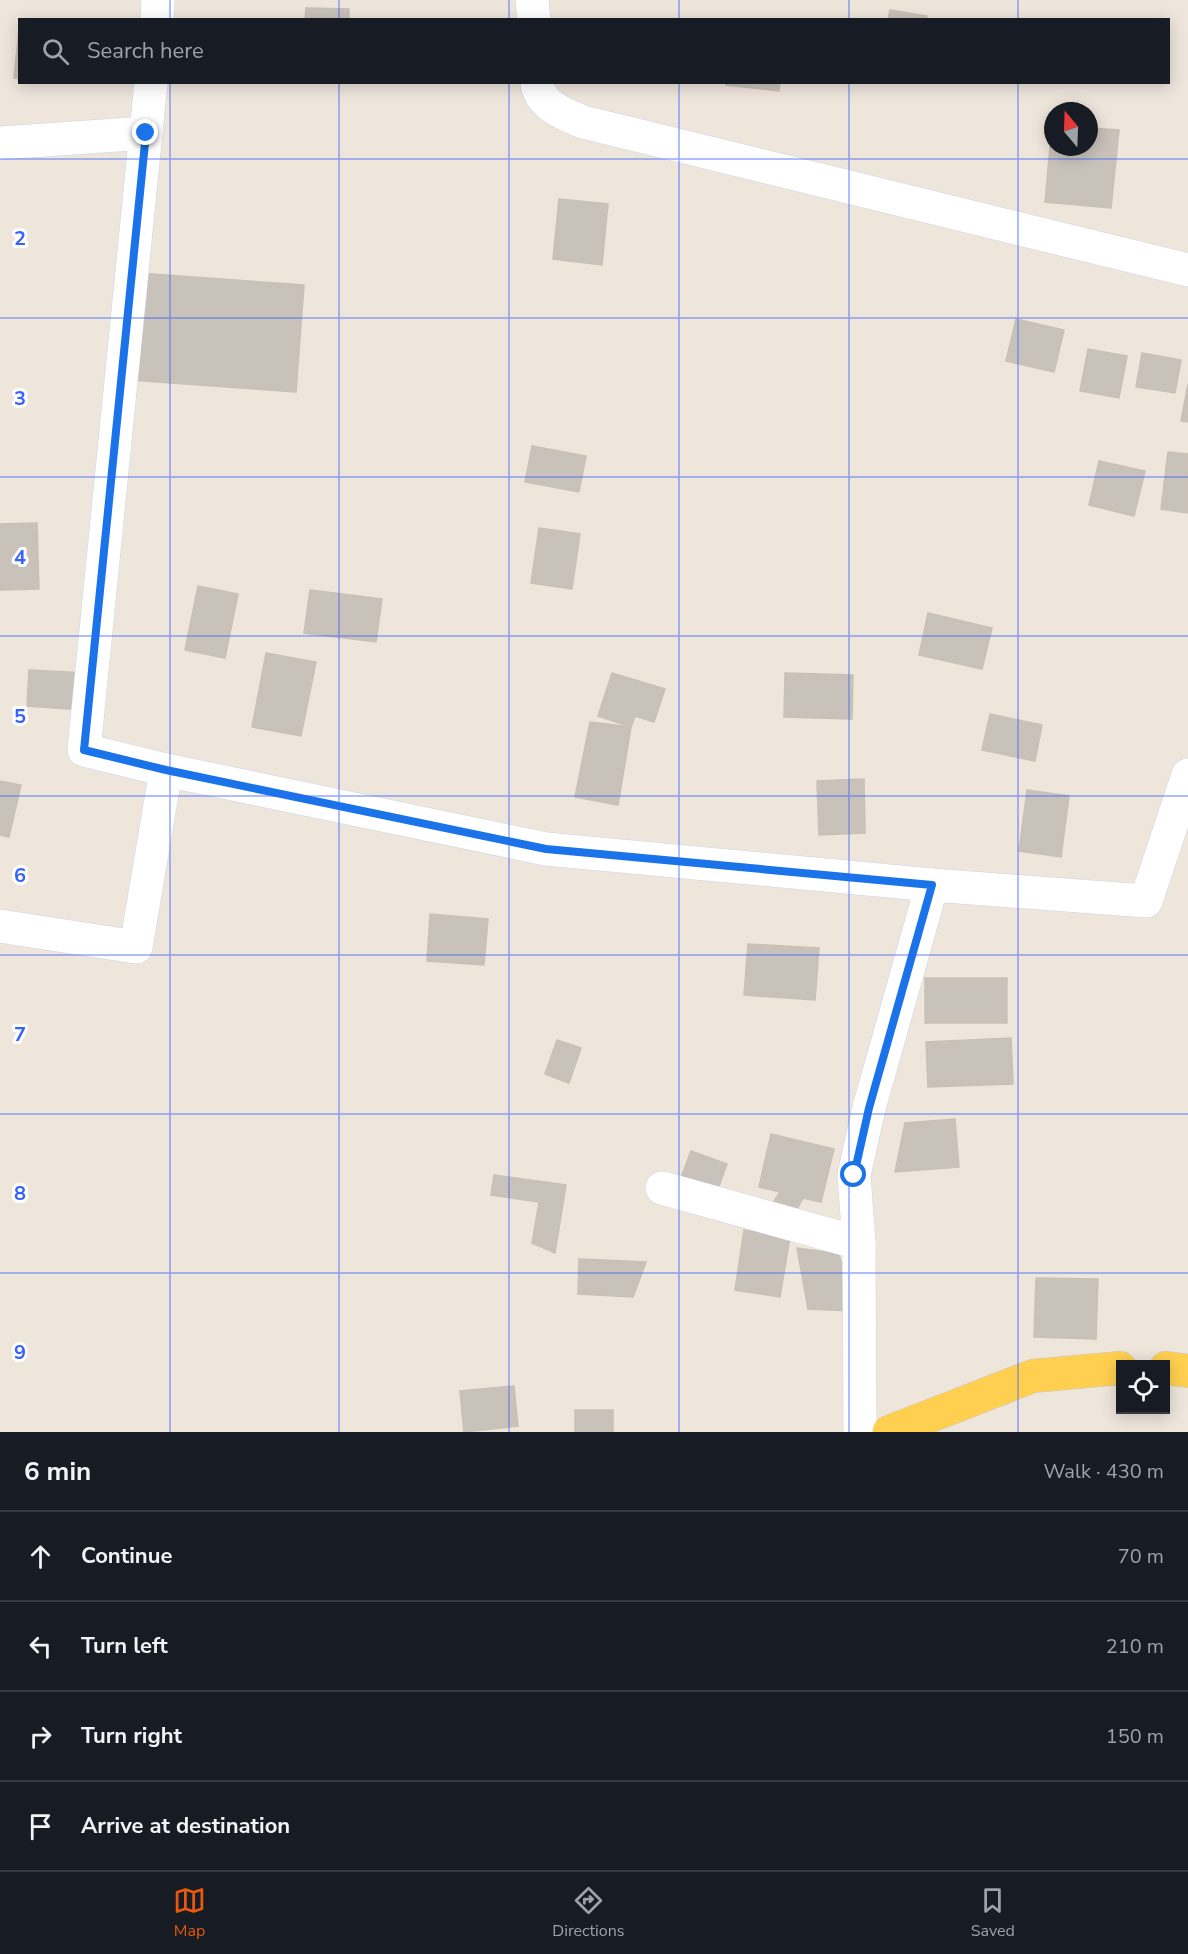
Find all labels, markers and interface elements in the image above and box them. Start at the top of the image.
search box [18,18,1170,84]
icon: search [39,35,72,68]
text: Search here [87,36,204,66]
north arrow [1044,102,1098,156]
route end [132,119,158,145]
text: 2 [14,225,26,252]
text: 3 [14,385,26,412]
text: 4 [14,544,26,571]
text: 5 [14,703,26,730]
text: 6 [14,862,26,889]
text: 7 [14,1021,26,1048]
route start [840,1161,866,1187]
text: 8 [14,1180,26,1207]
text: 9 [14,1339,26,1366]
map controls [1116,1360,1170,1414]
button: locate [1116,1360,1170,1414]
text: 6 min [24,1454,91,1489]
text: Walk · 430 m [1044,1458,1164,1485]
icon: ahead [24,1540,57,1573]
text: Continue [81,1541,172,1571]
text: 70 m [1118,1543,1164,1570]
icon: left [24,1630,57,1663]
text: Turn left [81,1631,168,1661]
text: 210 m [1106,1633,1164,1660]
icon: right [24,1720,57,1753]
text: Turn right [81,1721,182,1751]
text: 150 m [1106,1723,1164,1750]
icon: arrive [24,1810,57,1843]
text: Arrive at destination [81,1811,290,1841]
tab: Map [173,1884,206,1942]
tab: Directions [552,1884,624,1942]
tab: Saved [971,1884,1015,1942]

